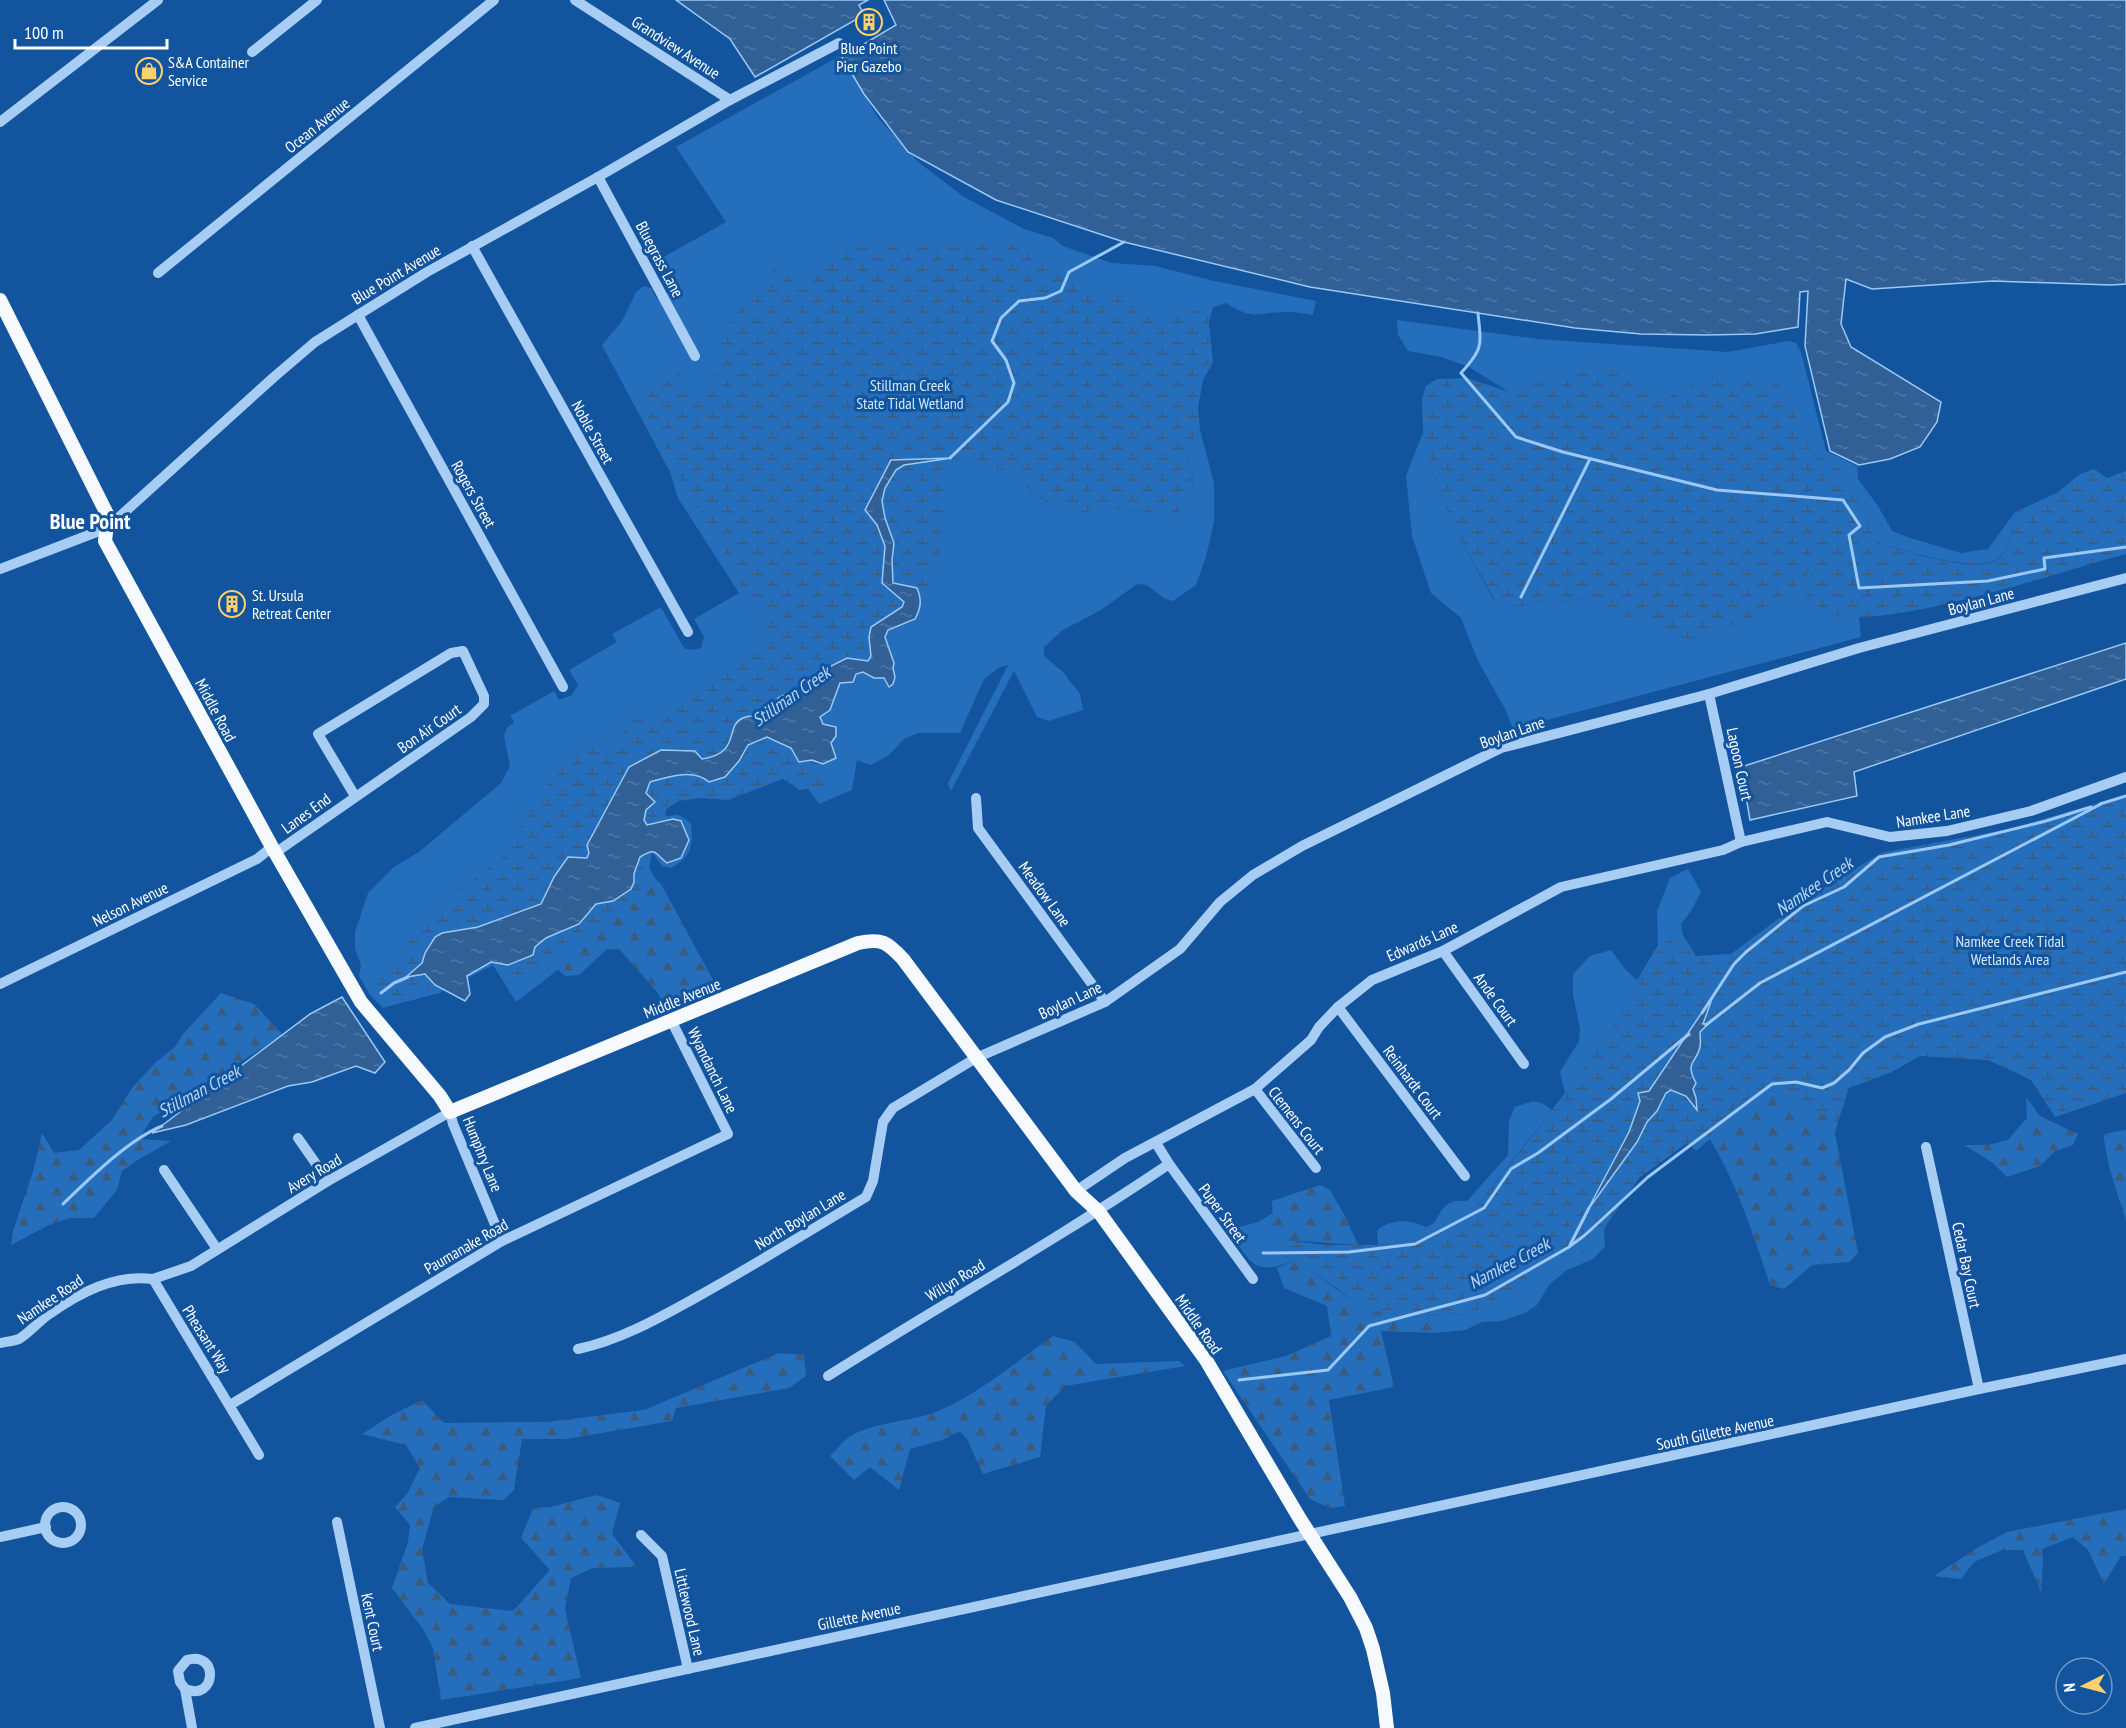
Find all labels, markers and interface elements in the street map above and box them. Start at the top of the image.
building icon: Blue Point Pier Gazebo [854,7,884,37]
street label: Grandview Avenue [628,11,724,83]
scale bar [15,12,166,50]
text: 100 m [24,21,64,44]
place label: Blue Point Pier Gazebo [836,38,902,76]
place label: S&A Container Service [168,52,249,90]
shop icon: S&A Container Service [134,56,164,86]
street label: Ocean Avenue [281,93,353,157]
street label: Bluegrass Lane [632,218,688,300]
street label: Blue Point Avenue [348,240,444,308]
park label: Stillman Creek State Tidal Wetland [856,375,964,413]
street label: Noble Street [567,397,619,468]
street label: Rogers Street [447,457,501,532]
district label: Blue Point [50,507,131,535]
street label: Boylan Lane [1946,583,2016,619]
place label: St. Ursula Retreat Center [252,585,332,623]
building icon: St. Ursula Retreat Center [217,589,247,619]
water label: Stillman Creek [747,660,836,731]
street label: Middle Road [191,675,241,745]
street label: Bon Air Court [393,698,465,757]
street label: Boylan Lane [1477,712,1547,752]
street label: Lagoon Court [1723,726,1758,803]
street label: Lanes End [277,788,335,838]
street label: Namkee Lane [1895,800,1971,832]
water label: Namkee Creek [1771,851,1859,920]
street label: Meadow Lane [1015,857,1075,931]
street label: Nelson Avenue [89,877,171,931]
street label: Edwards Lane [1383,916,1461,966]
park label: Namkee Creek Tidal Wetlands Area [1955,931,2065,969]
street label: Ande Court [1470,968,1522,1030]
street label: Middle Avenue [641,974,723,1022]
street label: Boylan Lane [1035,977,1105,1023]
street label: Wyandanch Lane [684,1024,742,1116]
street label: Reinhardt Court [1379,1041,1447,1123]
water label: Stillman Creek [154,1059,246,1122]
street label: Clemens Court [1264,1082,1330,1158]
street label: Humphry Lane [459,1113,507,1195]
street label: Avery Road [283,1149,345,1197]
street label: Puper Street [1195,1180,1251,1247]
street label: North Boylan Lane [751,1184,849,1254]
street label: Paumanake Road [420,1214,512,1278]
street label: Cedar Bay Court [1948,1220,1986,1310]
water label: Namkee Creek [1464,1231,1555,1294]
street label: Willyn Road [922,1255,988,1305]
street label: Namkee Road [13,1270,87,1328]
street label: Middle Road [1171,1290,1227,1358]
street label: Pheasant Way [178,1301,236,1377]
street label: South Gillette Avenue [1654,1410,1776,1454]
street label: Littlewood Lane [670,1566,710,1658]
street label: Kent Court [357,1591,389,1653]
street label: Gillette Avenue [816,1597,902,1635]
north arrow [2054,1656,2114,1716]
text: N [2059,1682,2079,1693]

